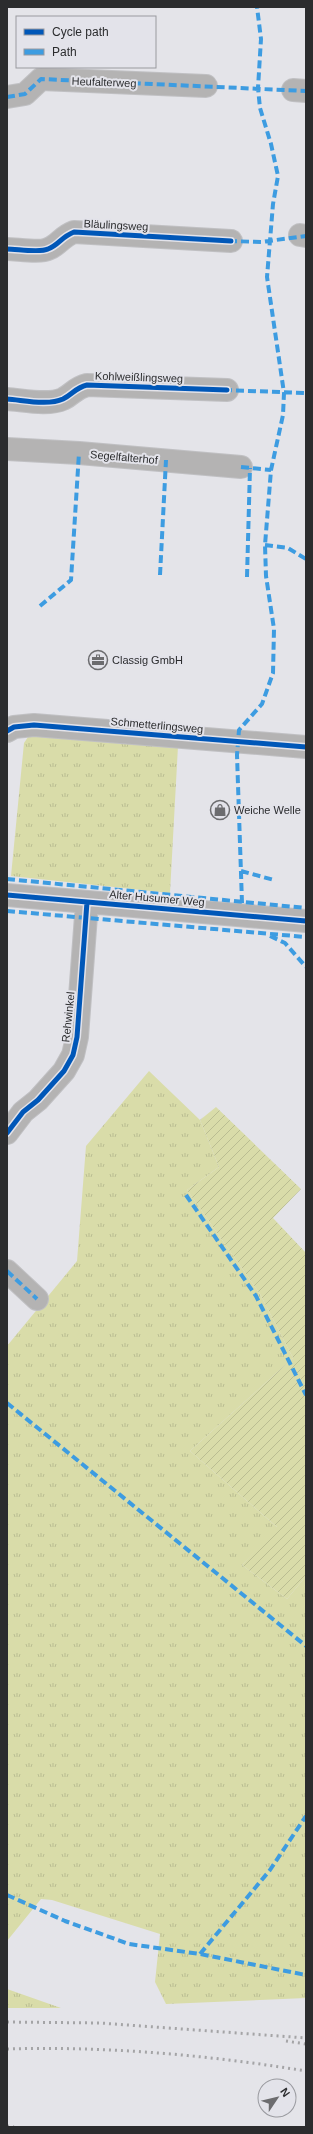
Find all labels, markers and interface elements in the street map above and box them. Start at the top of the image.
legend [16,16,156,68]
text: Cycle path [52,25,109,39]
text: Path [52,45,77,59]
street label: Heufalterweg [71,75,137,89]
street label: Bläulingsweg [83,217,149,233]
street label: Kohlweißlingsweg [95,369,183,385]
street label: Segelfalterhof [90,448,159,466]
office icon: Classig GmbH [87,649,109,671]
place label: Classig GmbH [112,654,183,666]
street label: Schmetterlingsweg [110,715,204,735]
shop icon: Weiche Welle [209,799,231,821]
place label: Weiche Welle [234,804,301,816]
street label: Alter Husumer Weg [109,888,205,908]
street label: Rehwinkel [59,991,77,1043]
north arrow [257,2078,297,2118]
text: N [278,2086,292,2099]

